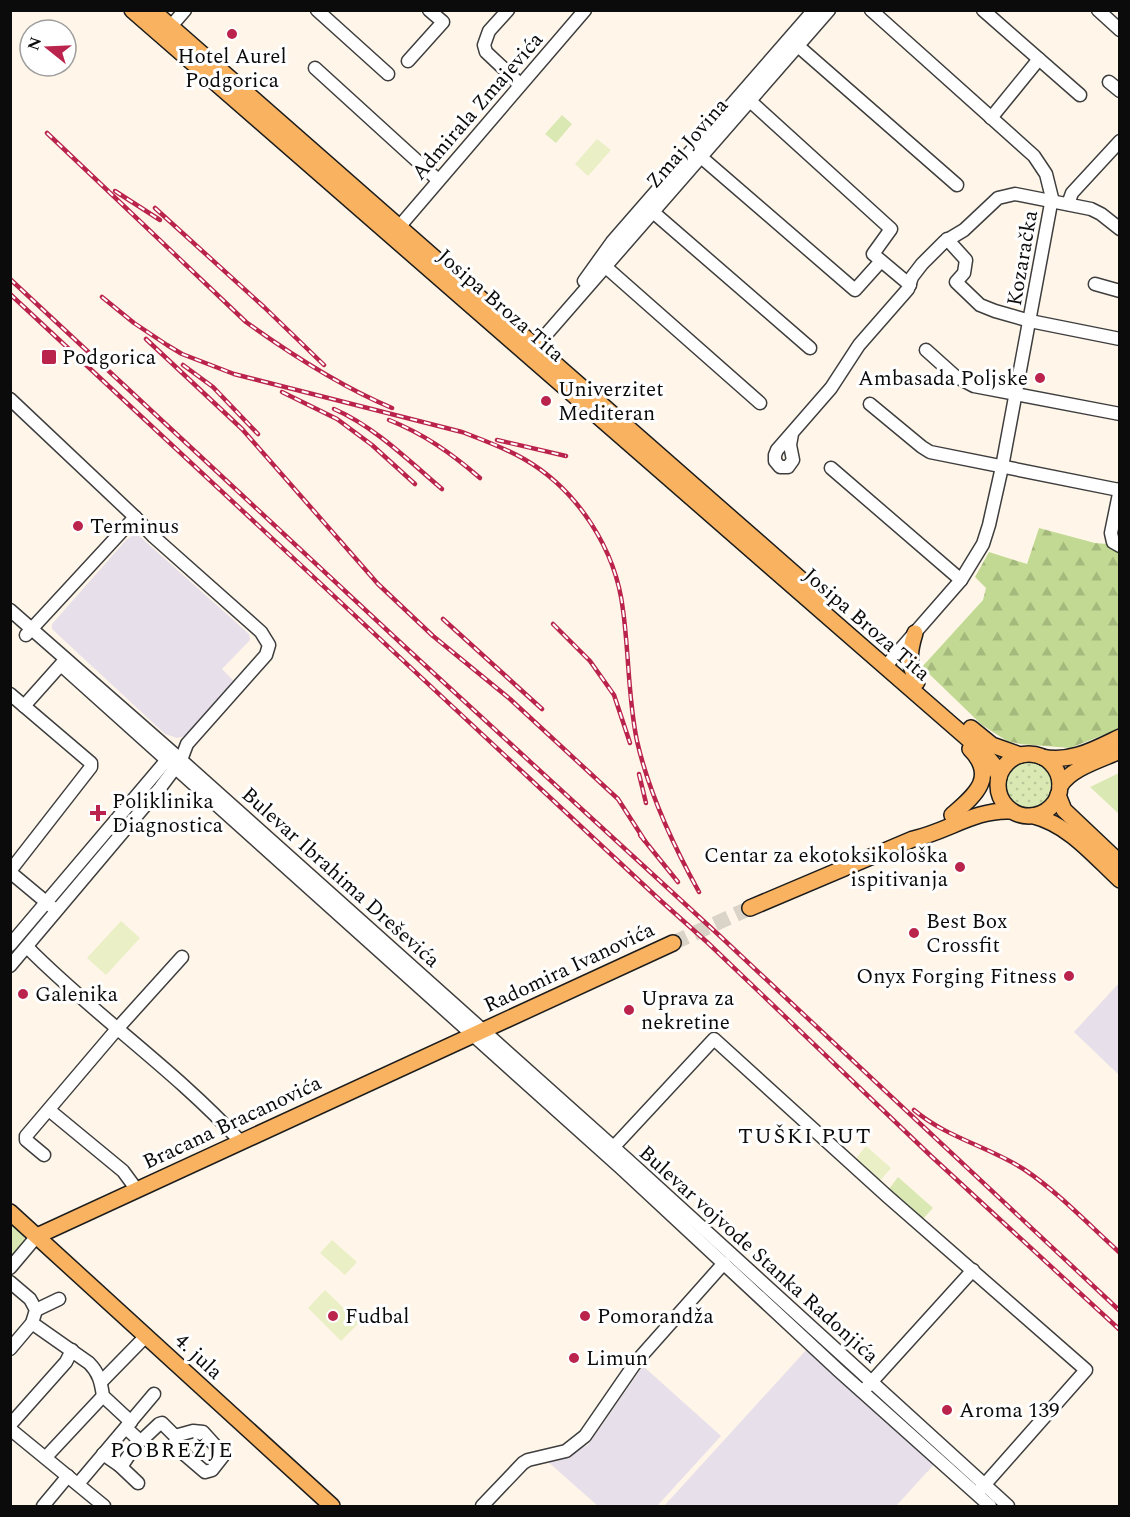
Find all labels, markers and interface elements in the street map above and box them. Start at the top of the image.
north arrow [18,18,78,78]
street label: Admirala Zmajevića [404,25,552,188]
marker: Hotel Aurel Podgorica [225,27,239,41]
text: N [21,34,48,54]
place label: Hotel Aurel Podgorica [177,41,287,97]
street label: Zmaj Jovina [639,90,737,196]
street label: Kozaračka [999,207,1047,309]
street label: Josipa Broza Tita [430,241,572,371]
place label: Podgorica [62,342,157,374]
marker: Podgorica [40,348,58,366]
place label: Ambasada Poljske [858,363,1028,395]
marker: Ambasada Poljske [1033,371,1047,385]
place label: Univerzitet Mediteran [558,374,664,430]
marker: Univerzitet Mediteran [539,394,553,408]
place label: Terminus [90,511,179,543]
marker: Terminus [71,519,85,533]
street label: Josipa Broza Tita [796,560,938,690]
street label: Bulevar Ibrahima Dreševića [234,780,447,976]
place label: Poliklinika Diagnostica [112,786,224,842]
marker: Poliklinika Diagnostica [89,804,107,822]
place label: Centar za ekotoksikološka ispitivanja [704,840,949,896]
marker: Centar za ekotoksikološka ispitivanja [953,860,967,874]
place label: Best Box Crossfit [926,906,1007,962]
street label: Radomira Ivanovića [479,914,661,1022]
marker: Best Box Crossfit [907,926,921,940]
place label: Onyx Forging Fitness [856,961,1057,993]
marker: Onyx Forging Fitness [1062,969,1076,983]
place label: Galenika [35,979,119,1011]
place label: Uprava za nekretine [641,983,735,1039]
marker: Galenika [16,987,30,1001]
marker: Uprava za nekretine [622,1003,636,1017]
street label: Bracana Bracanovića [138,1067,328,1178]
district label: TUŠKI PUT [738,1120,872,1153]
street label: Bulevar vojvode Stanka Radonjića [631,1138,886,1372]
place label: Fudbal [345,1301,409,1333]
place label: Pomorandža [597,1301,715,1333]
marker: Fudbal [326,1309,340,1323]
marker: Pomorandža [578,1309,592,1323]
street label: 4. jula [167,1326,230,1388]
place label: Limun [586,1343,648,1375]
marker: Limun [567,1351,581,1365]
place label: Aroma 139 [959,1395,1059,1427]
marker: Aroma 139 [940,1403,954,1417]
district label: POBREŽJE [110,1434,234,1467]

